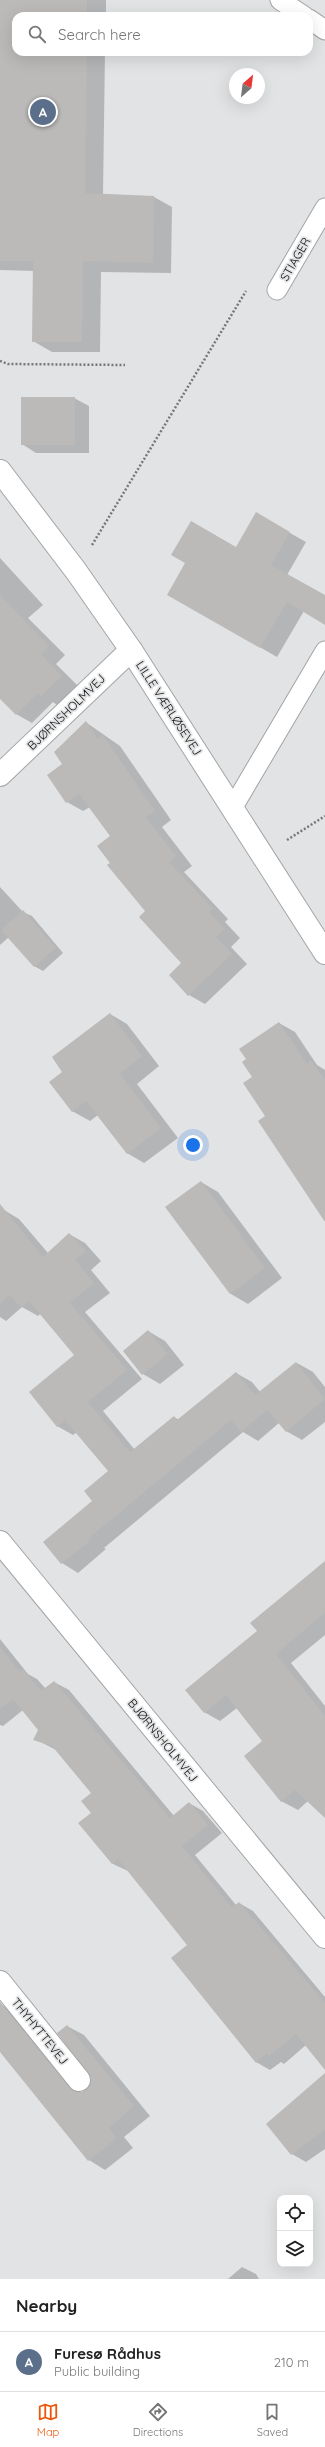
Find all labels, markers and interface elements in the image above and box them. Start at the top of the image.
search box [12,12,313,56]
icon: search [26,23,48,45]
text: Search here [58,25,141,44]
north arrow [229,68,265,104]
pin: A [30,97,56,127]
street label: STIAGER [277,235,313,283]
street label: LILLE VÆRLØSEVEJ [133,658,205,758]
street label: BJØRNSHOLMVEJ [24,671,108,753]
your location [183,1135,203,1155]
street label: BJØRNSHOLMVEJ [125,1695,201,1785]
street label: THYHYTTEVEJ [9,1995,71,2067]
map controls [277,2195,313,2267]
button: locate [277,2195,313,2231]
button: layers [277,2231,313,2267]
text: Nearby [16,2295,77,2316]
text: Furesø Rådhus [54,2344,161,2363]
text: A [25,2354,33,2370]
text: 210 m [274,2354,309,2370]
text: Public building [54,2363,140,2379]
tab: Map [37,2401,59,2439]
tab: Directions [133,2401,183,2439]
tab: Saved [257,2401,288,2439]

